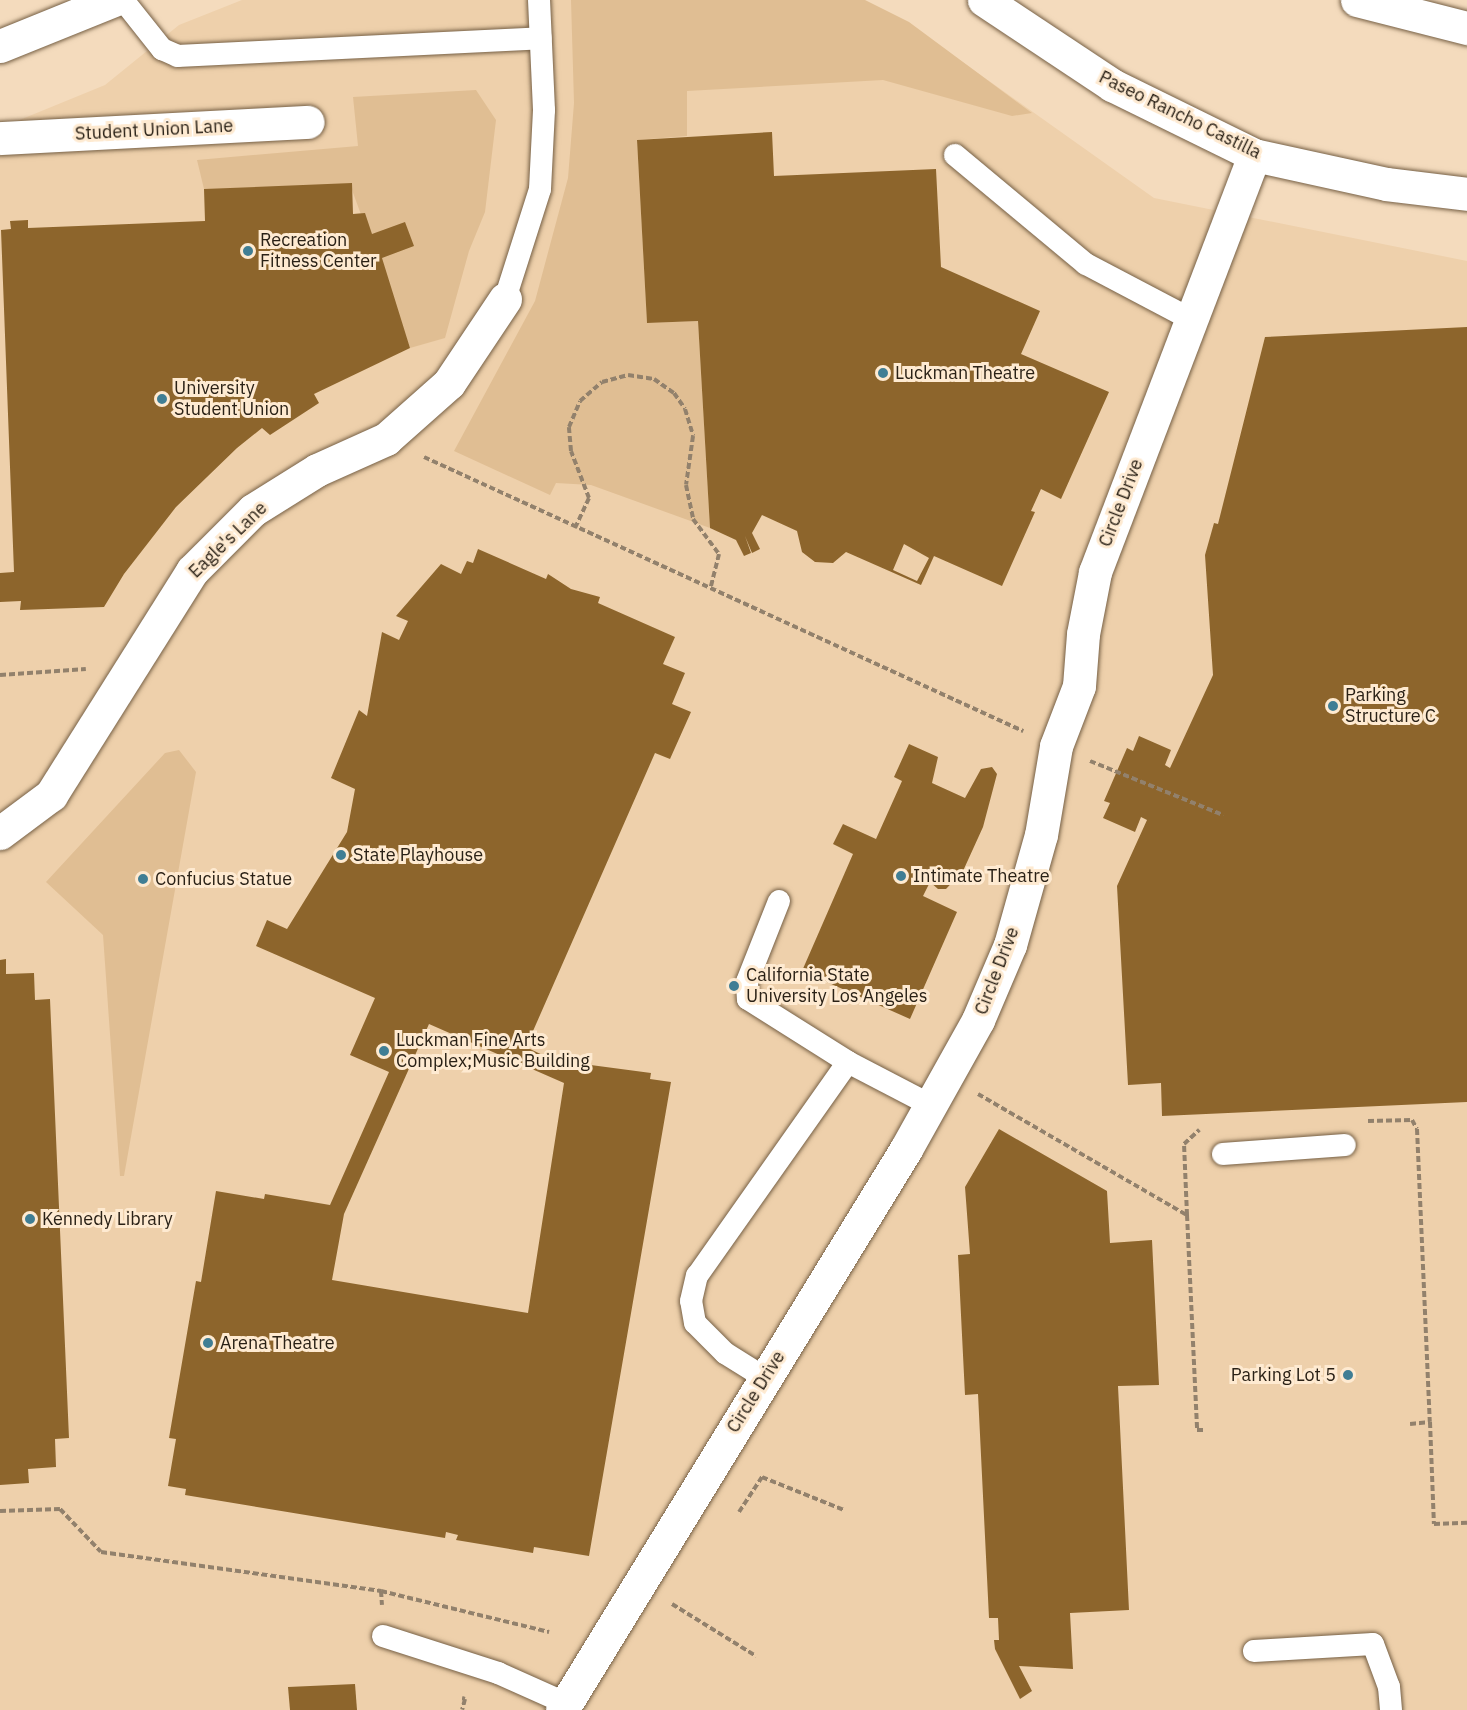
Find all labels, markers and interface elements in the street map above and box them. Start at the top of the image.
street label: Paseo Rancho Castilla [1095,66,1265,164]
street label: Student Union Lane [74,115,234,145]
place label: Recreation Fitness Center [260,230,377,272]
marker: Recreation Fitness Center [241,244,255,258]
place label: Luckman Theatre [895,362,1035,384]
marker: Luckman Theatre [876,366,890,380]
place label: University Student Union [174,378,289,420]
marker: University Student Union [155,392,169,406]
street label: Circle Drive [1094,456,1148,550]
street label: Eagle's Lane [184,497,272,583]
place label: Parking Structure C [1345,685,1436,728]
marker: Parking Structure C [1326,699,1340,713]
place label: State Playhouse [353,844,483,866]
marker: State Playhouse [334,848,348,862]
place label: Intimate Theatre [913,865,1050,887]
place label: Confucius Statue [155,868,292,890]
marker: Intimate Theatre [894,869,908,883]
marker: Confucius Statue [136,872,150,886]
street label: Circle Drive [970,924,1024,1018]
place label: California State University Los Angeles [746,965,927,1008]
marker: California State University Los Angeles [727,979,741,993]
place label: Luckman Fine Arts Complex;Music Building [396,1030,590,1072]
marker: Luckman Fine Arts Complex;Music Building [377,1044,391,1058]
place label: Kennedy Library [42,1208,173,1230]
marker: Kennedy Library [23,1212,37,1226]
place label: Arena Theatre [220,1332,335,1354]
marker: Arena Theatre [201,1336,215,1350]
street label: Circle Drive [722,1347,790,1437]
place label: Parking Lot 5 [1231,1364,1336,1386]
marker: Parking Lot 5 [1341,1368,1355,1382]

